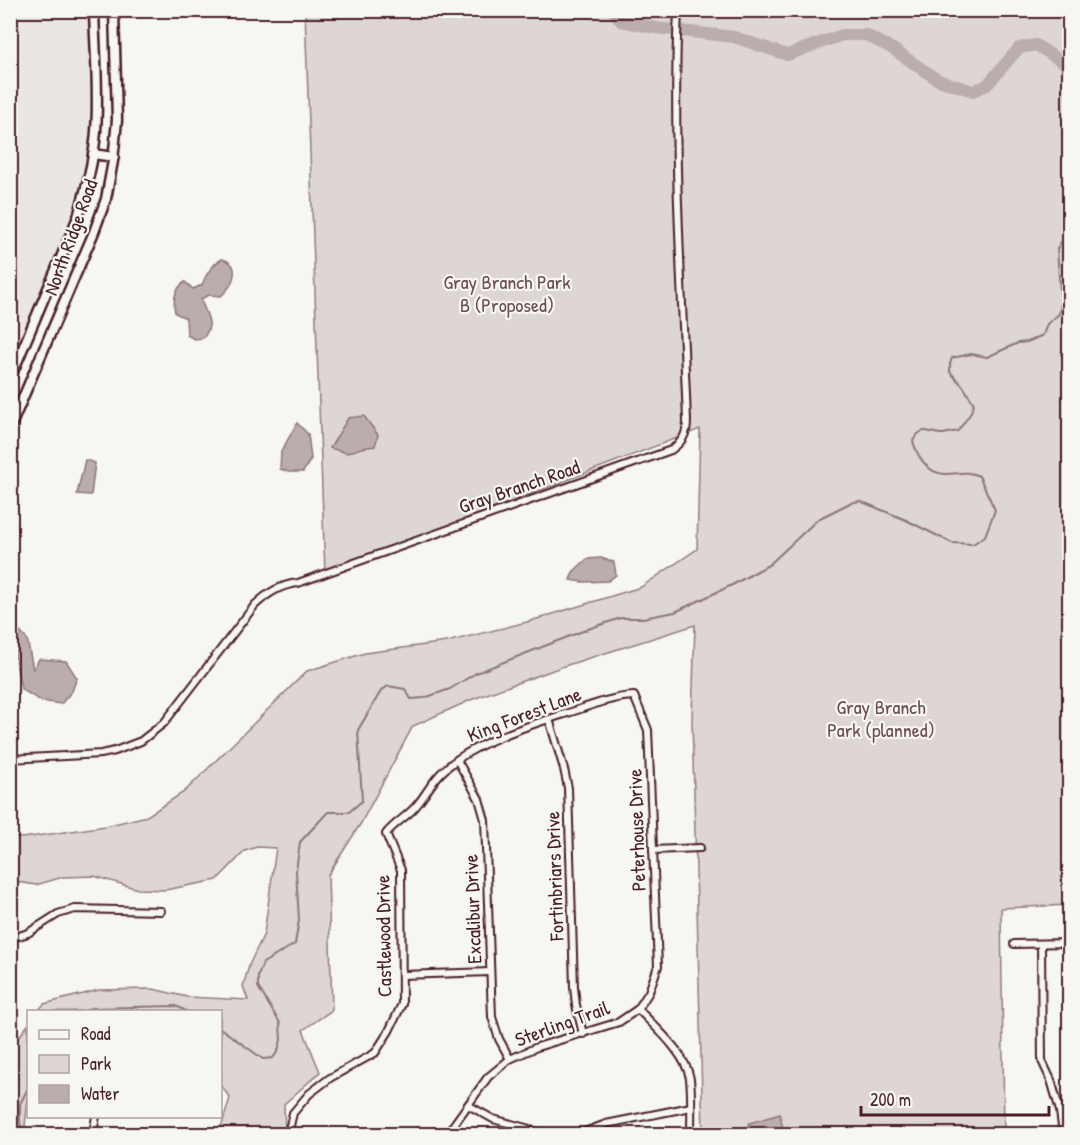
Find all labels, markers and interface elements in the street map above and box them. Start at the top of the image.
street label: North Ridge Road [36,175,104,299]
park label: Gray Branch Park B (Proposed) [443,268,571,318]
street label: Gray Branch Road [455,453,583,519]
street label: King Forest Lane [463,680,585,748]
park label: Gray Branch Park (planned) [827,693,935,743]
street label: Peterhouse Drive [620,768,652,892]
street label: Fortinbriars Drive [538,811,570,942]
street label: Excalibur Drive [457,854,487,964]
street label: Castlewood Drive [368,875,398,997]
street label: Sterling Trail [511,993,614,1053]
legend [27,1010,222,1118]
text: Road [81,1021,111,1046]
text: Park [81,1051,112,1076]
scale bar [861,1079,1048,1117]
text: Water [81,1081,119,1106]
text: 200 m [870,1087,911,1112]

